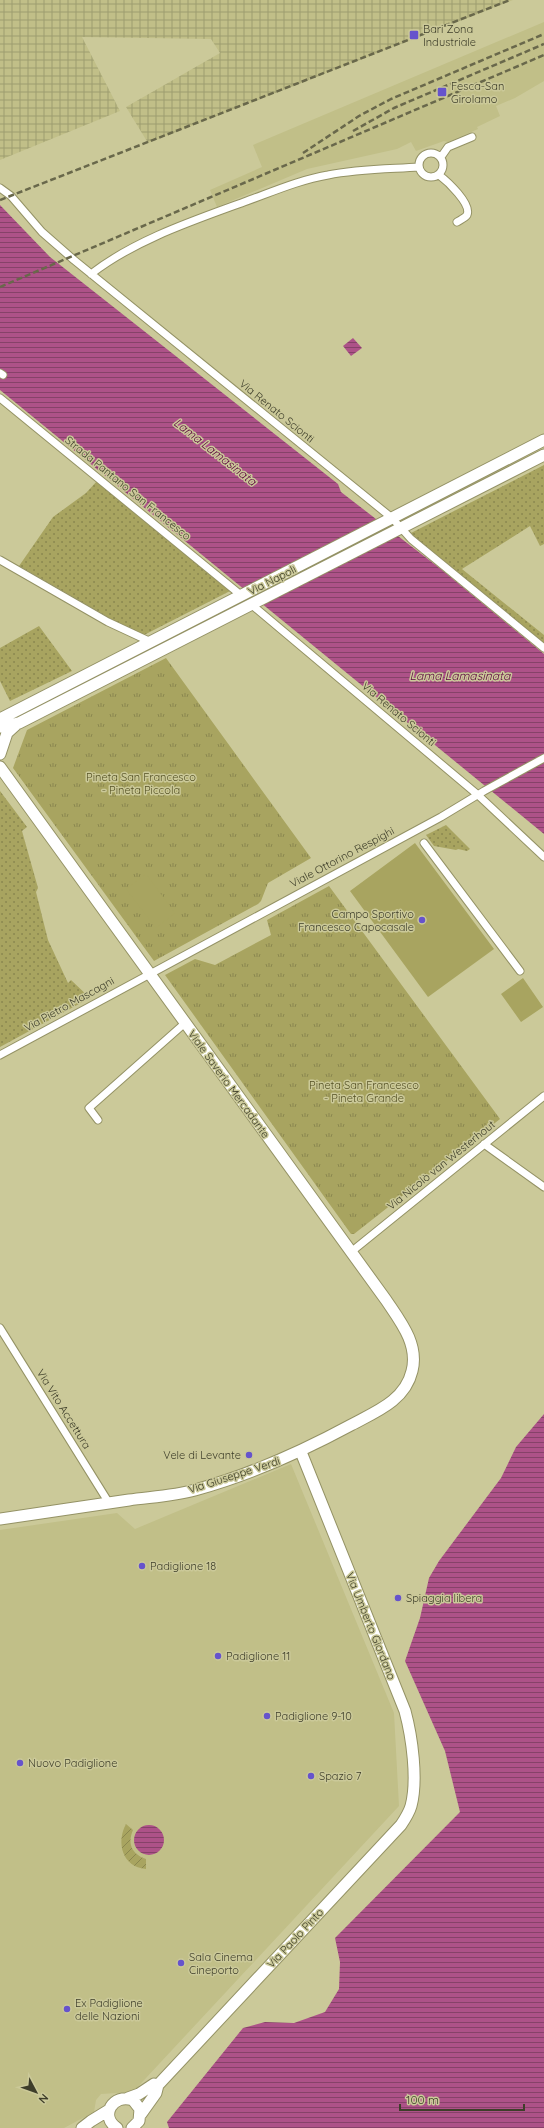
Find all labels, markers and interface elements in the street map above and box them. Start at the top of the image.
place label: Bari Zona Industriale [423,22,476,49]
marker: Bari Zona Industriale [408,29,420,41]
place label: Fesca-San Girolamo [451,79,504,106]
marker: Fesca-San Girolamo [436,86,448,98]
street label: Via Renato Scionti [237,376,317,446]
water label: Lama Lamasinata [171,415,260,489]
street label: Strada Pantano San Francesco [62,433,194,543]
street label: Via Napoli [246,562,298,598]
water label: Lama Lamasinata [410,668,511,683]
street label: Via Renato Scionti [359,679,439,749]
park label: Pineta San Francesco - Pineta Piccola [86,770,196,797]
street label: Viale Ottorino Respighi [287,824,397,890]
place label: Campo Sportivo Francesco Capocasale [298,907,414,934]
marker: Campo Sportivo Francesco Capocasale [417,915,427,925]
street label: Via Pietro Mascagni [22,973,116,1035]
street label: Viale Saverio Mercadante [185,1027,273,1141]
park label: Pineta San Francesco - Pineta Grande [309,1078,419,1105]
street label: Via Nicolò van Westerhout [384,1117,498,1213]
street label: Via Vito Accettura [34,1366,94,1452]
place label: Vele di Levante [163,1448,241,1462]
marker: Vele di Levante [244,1450,254,1460]
street label: Via Giuseppe Verdi [186,1454,282,1496]
place label: Padiglione 18 [150,1559,216,1573]
marker: Padiglione 18 [137,1561,147,1571]
street label: Via Umberto Giordano [343,1570,399,1682]
place label: Spiaggia libera [406,1591,482,1605]
marker: Spiaggia libera [393,1593,403,1603]
place label: Padiglione 11 [226,1649,290,1663]
marker: Padiglione 11 [213,1651,223,1661]
place label: Padiglione 9-10 [275,1709,352,1723]
marker: Padiglione 9-10 [262,1711,272,1721]
place label: Nuovo Padiglione [28,1756,117,1770]
marker: Nuovo Padiglione [15,1758,25,1768]
place label: Spazio 7 [319,1769,362,1783]
marker: Spazio 7 [306,1771,316,1781]
street label: Via Paolo Pinto [264,1905,327,1971]
place label: Sala Cinema Cineporto [189,1950,253,1977]
marker: Sala Cinema Cineporto [176,1958,186,1968]
place label: Ex Padiglione delle Nazioni [75,1996,143,2023]
marker: Ex Padiglione delle Nazioni [62,2004,72,2014]
north arrow [16,2072,56,2112]
scale bar [400,2086,524,2112]
text: N [36,2091,51,2106]
text: 100 m [406,2092,439,2107]

